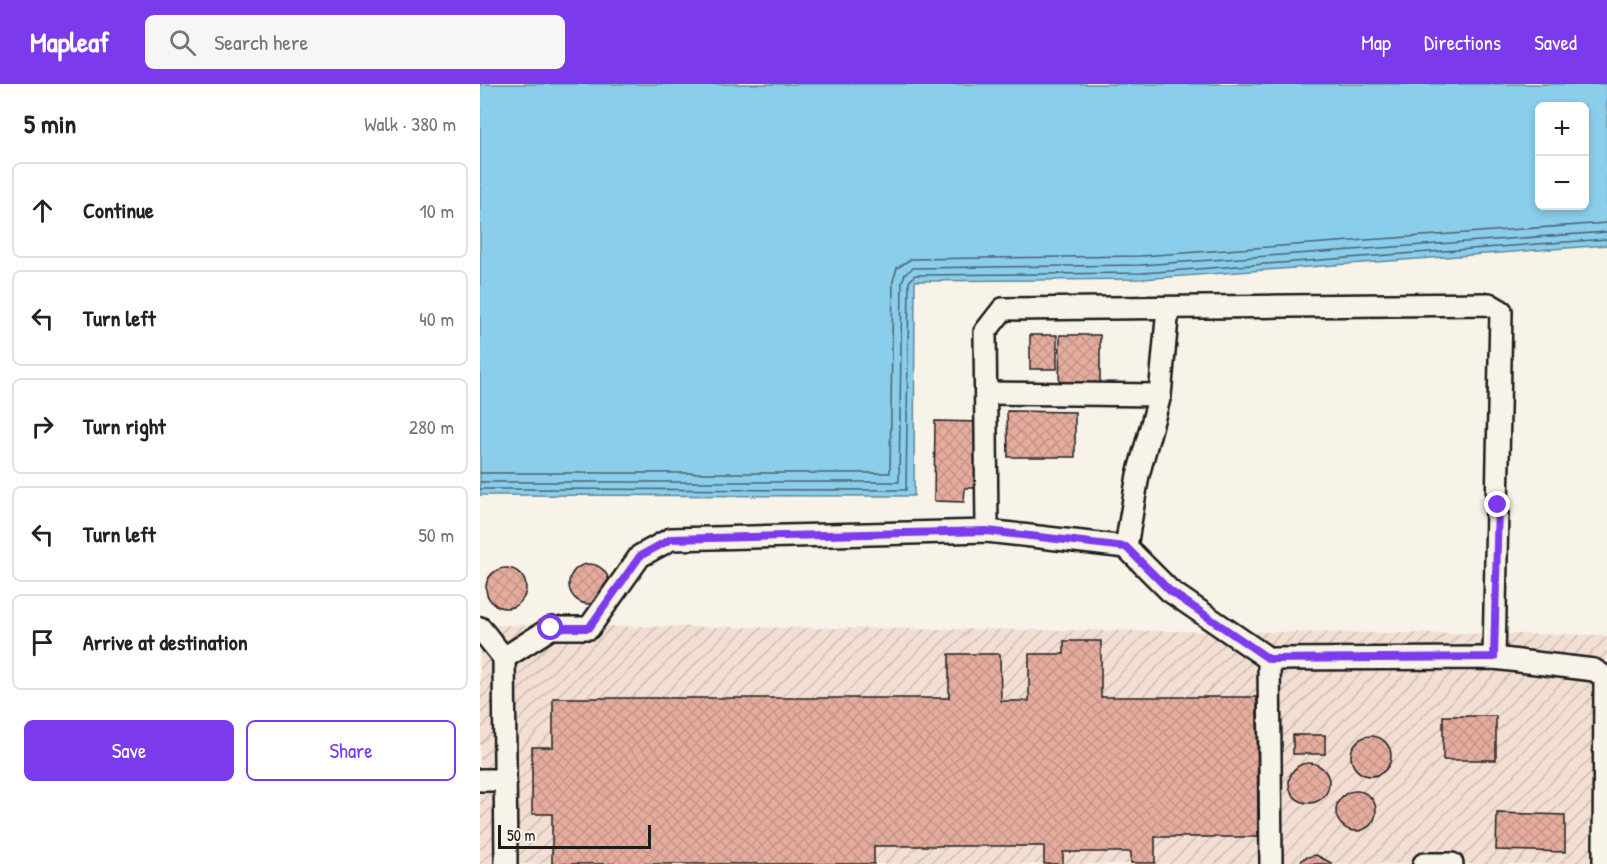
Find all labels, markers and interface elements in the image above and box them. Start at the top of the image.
search box [145,15,565,69]
text: Mapleaf [30,23,109,61]
icon: search [166,26,199,59]
text: Search here [214,27,308,57]
text: Map [1361,28,1391,57]
text: Directions [1424,28,1501,57]
text: Saved [1534,28,1577,57]
map controls [1535,102,1589,210]
button: + [1535,102,1589,156]
text: 5 min [24,106,76,141]
text: Walk · 380 m [364,110,456,137]
button: − [1535,156,1589,210]
icon: ahead [26,194,59,227]
text: Continue [83,195,154,225]
text: 10 m [420,197,454,224]
icon: left [26,302,59,335]
text: Turn left [83,303,156,333]
text: 40 m [419,305,454,332]
icon: right [26,410,59,443]
text: Turn right [83,411,166,441]
text: 280 m [409,413,454,440]
route end [1484,491,1510,517]
icon: left [26,518,59,551]
text: Turn left [83,519,156,549]
text: 50 m [418,521,454,548]
route start [537,614,563,640]
icon: arrive [26,626,59,659]
text: Arrive at destination [83,627,248,657]
button: Save [24,720,234,781]
button: Share [246,720,456,781]
scale bar [498,822,651,850]
text: 50 m [507,824,536,846]

